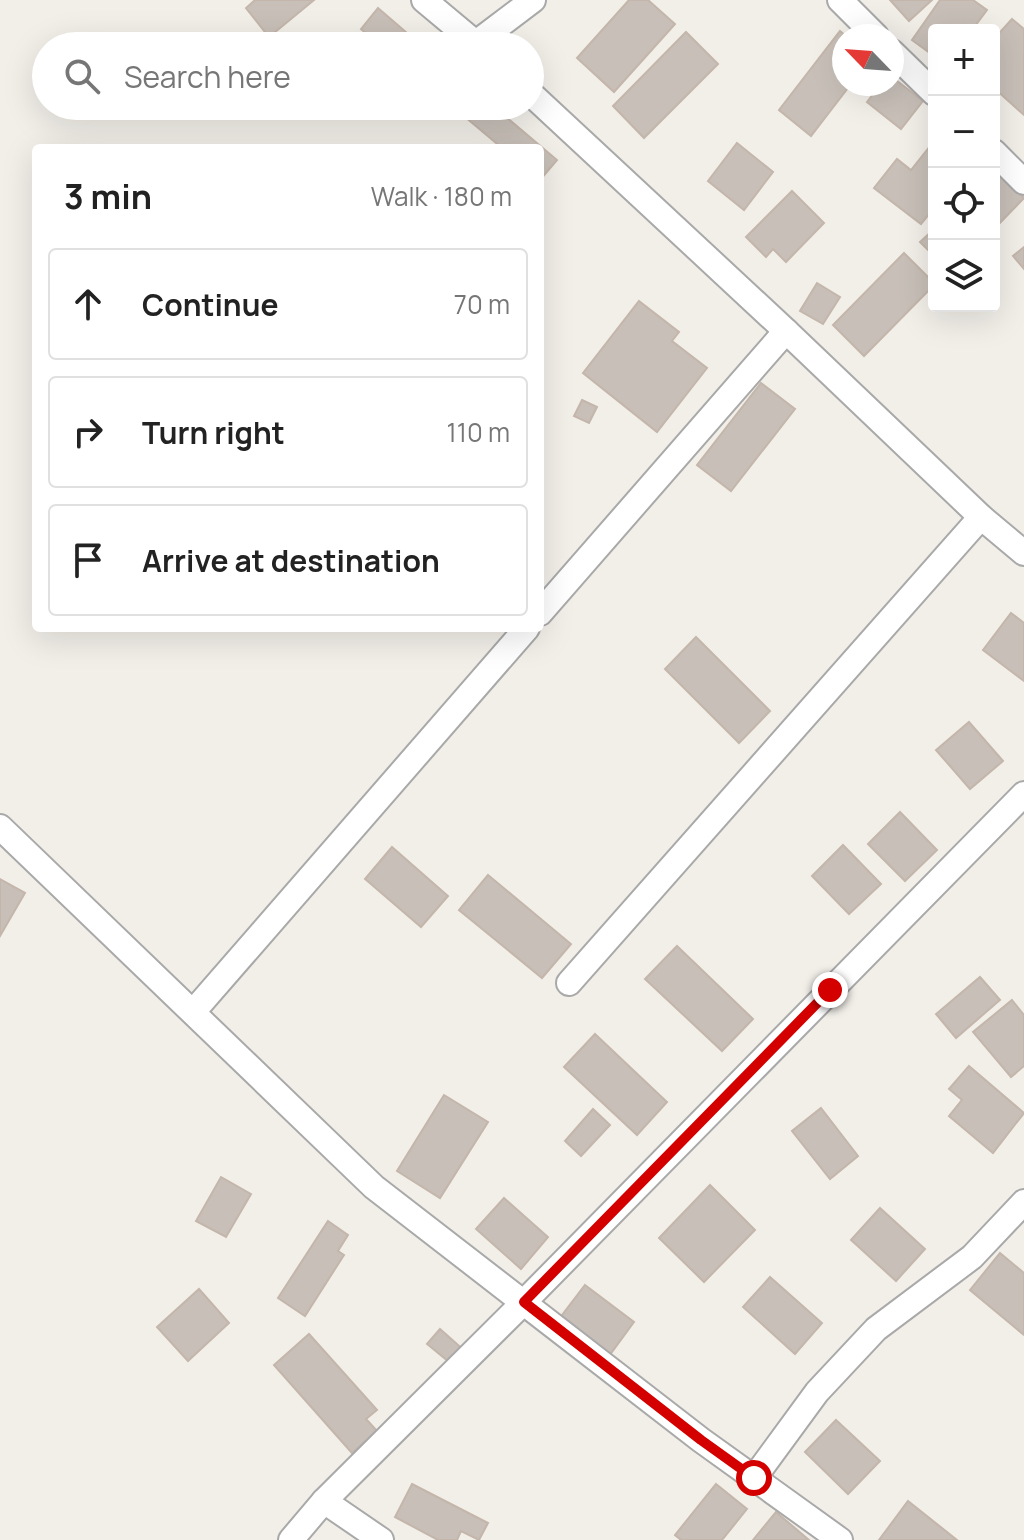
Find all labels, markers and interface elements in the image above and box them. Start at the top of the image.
north arrow [832,24,904,96]
map controls [928,24,1000,312]
button: + [928,24,1000,96]
search box [32,32,544,120]
icon: search [60,54,104,98]
text: Search here [124,56,291,97]
button: − [928,96,1000,168]
button: locate [928,168,1000,240]
text: 3 min [64,173,152,219]
text: Walk · 180 m [371,178,512,214]
button: layers [928,240,1000,312]
icon: ahead [66,282,110,326]
text: Continue [142,284,278,325]
text: 70 m [454,286,510,322]
icon: right [66,410,110,454]
text: Turn right [142,412,285,453]
text: 110 m [447,414,510,450]
icon: arrive [66,538,110,582]
text: Arrive at destination [142,540,440,581]
route end [812,972,848,1008]
route start [736,1460,772,1496]

